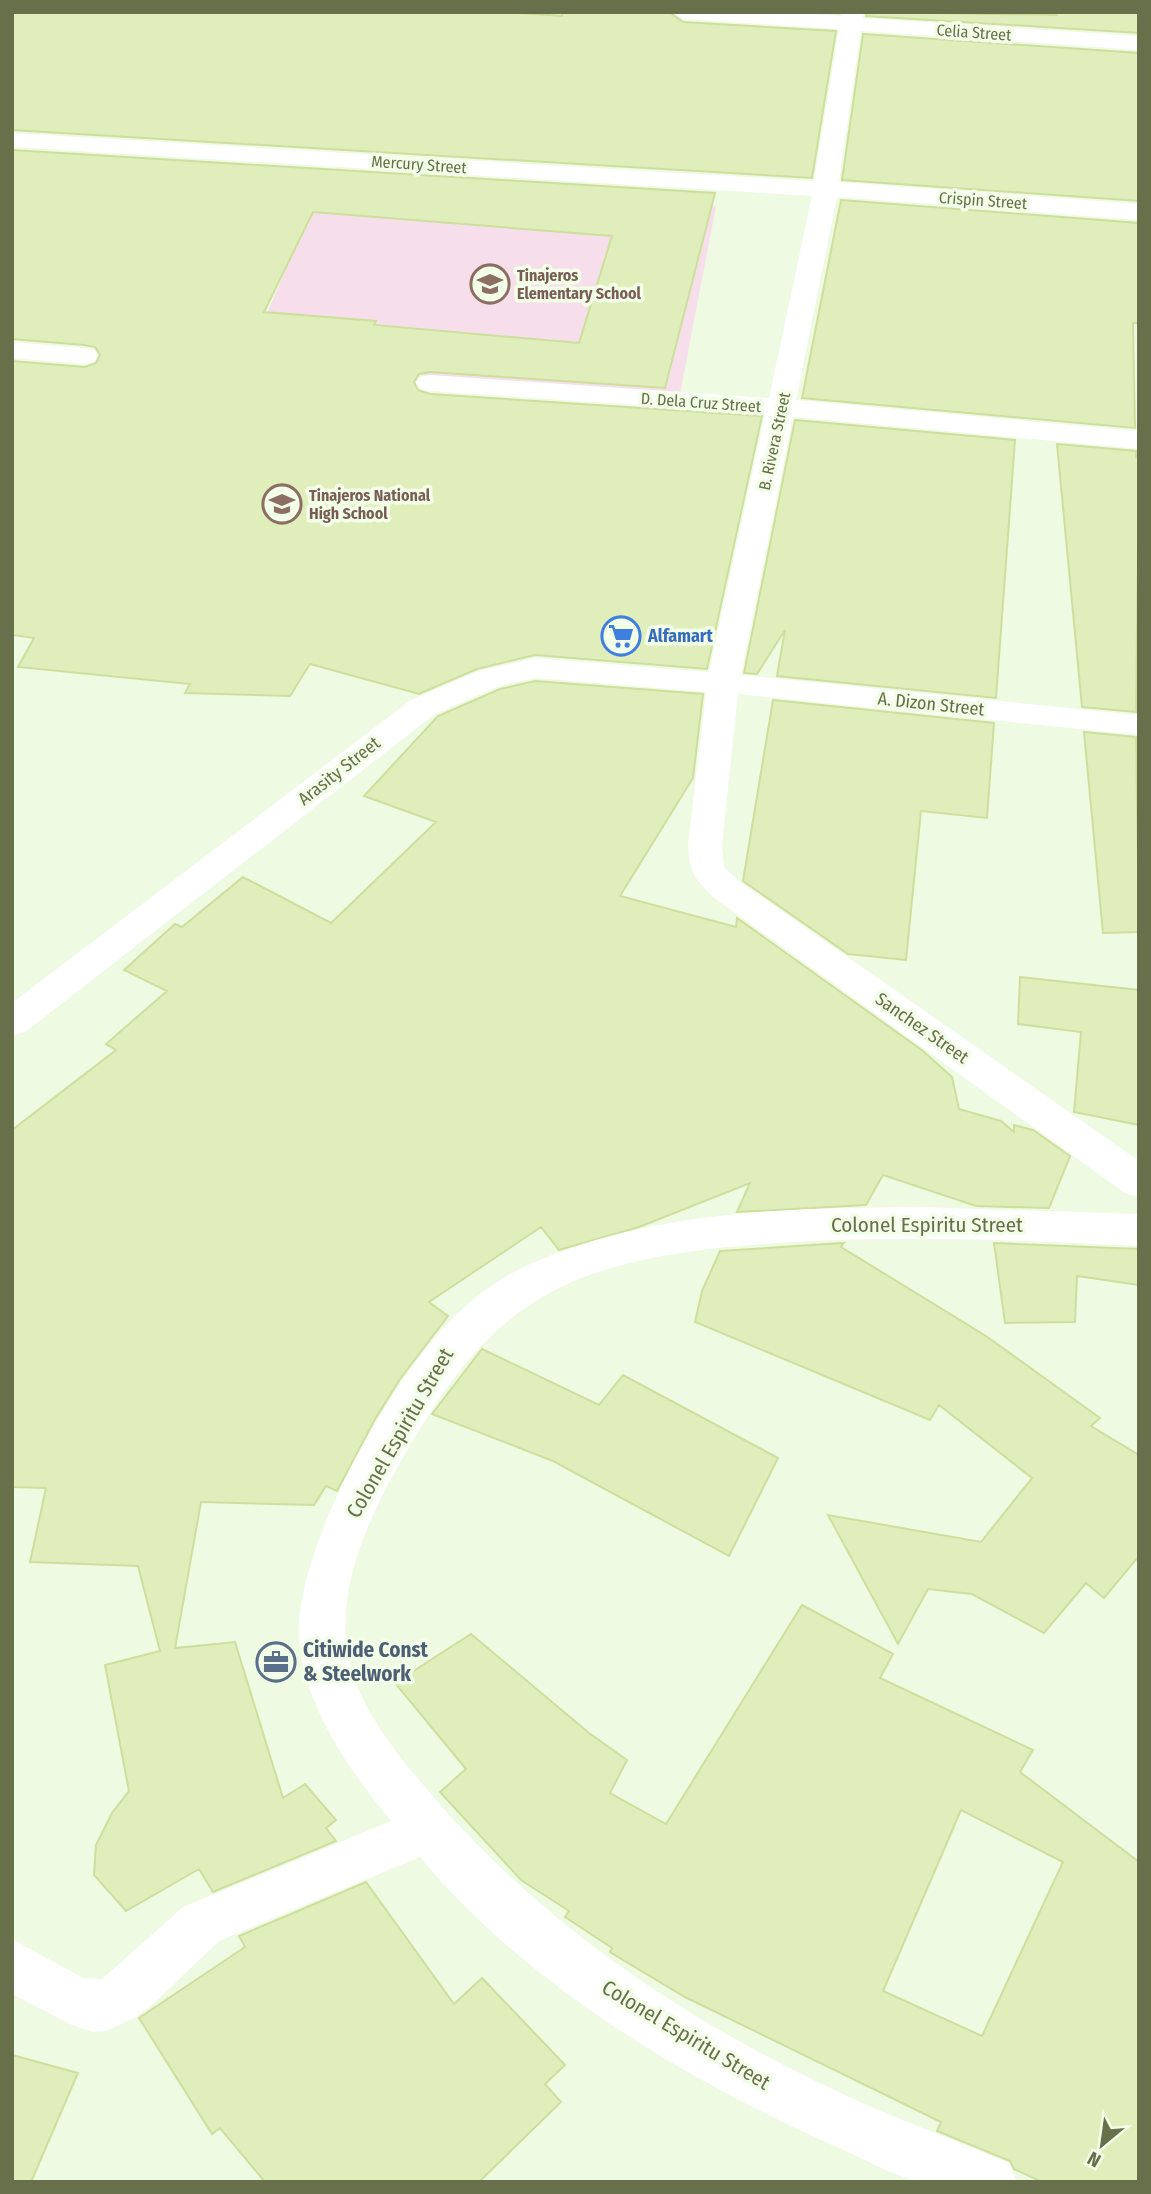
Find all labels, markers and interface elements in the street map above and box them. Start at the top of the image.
street label: Celia Street [936,20,1013,45]
street label: Mercury Street [371,152,468,177]
street label: Crispin Street [938,188,1028,213]
school or university icon: Tinajeros Elementary School [469,263,511,305]
place label: Tinajeros Elementary School [517,266,642,303]
street label: D. Dela Cruz Street [640,389,762,416]
street label: B. Rivera Street [755,390,794,492]
school or university icon: Tinajeros National High School [261,483,303,525]
place label: Tinajeros National High School [309,486,431,523]
supermarket icon: Alfamart [600,615,642,657]
place label: Alfamart [647,625,713,647]
street label: A. Dizon Street [877,687,985,721]
street label: Arasity Street [293,732,385,810]
street label: Sanchez Street [871,988,973,1068]
street label: Colonel Espiritu Street [831,1212,1023,1238]
street label: Colonel Espiritu Street [341,1343,459,1523]
place label: Citiwide Const & Steelwork [303,1637,429,1687]
office icon: Citiwide Const & Steelwork [255,1641,297,1683]
street label: Colonel Espiritu Street [597,1974,775,2096]
north arrow [1067,2110,1137,2180]
text: N [1083,2147,1105,2172]

